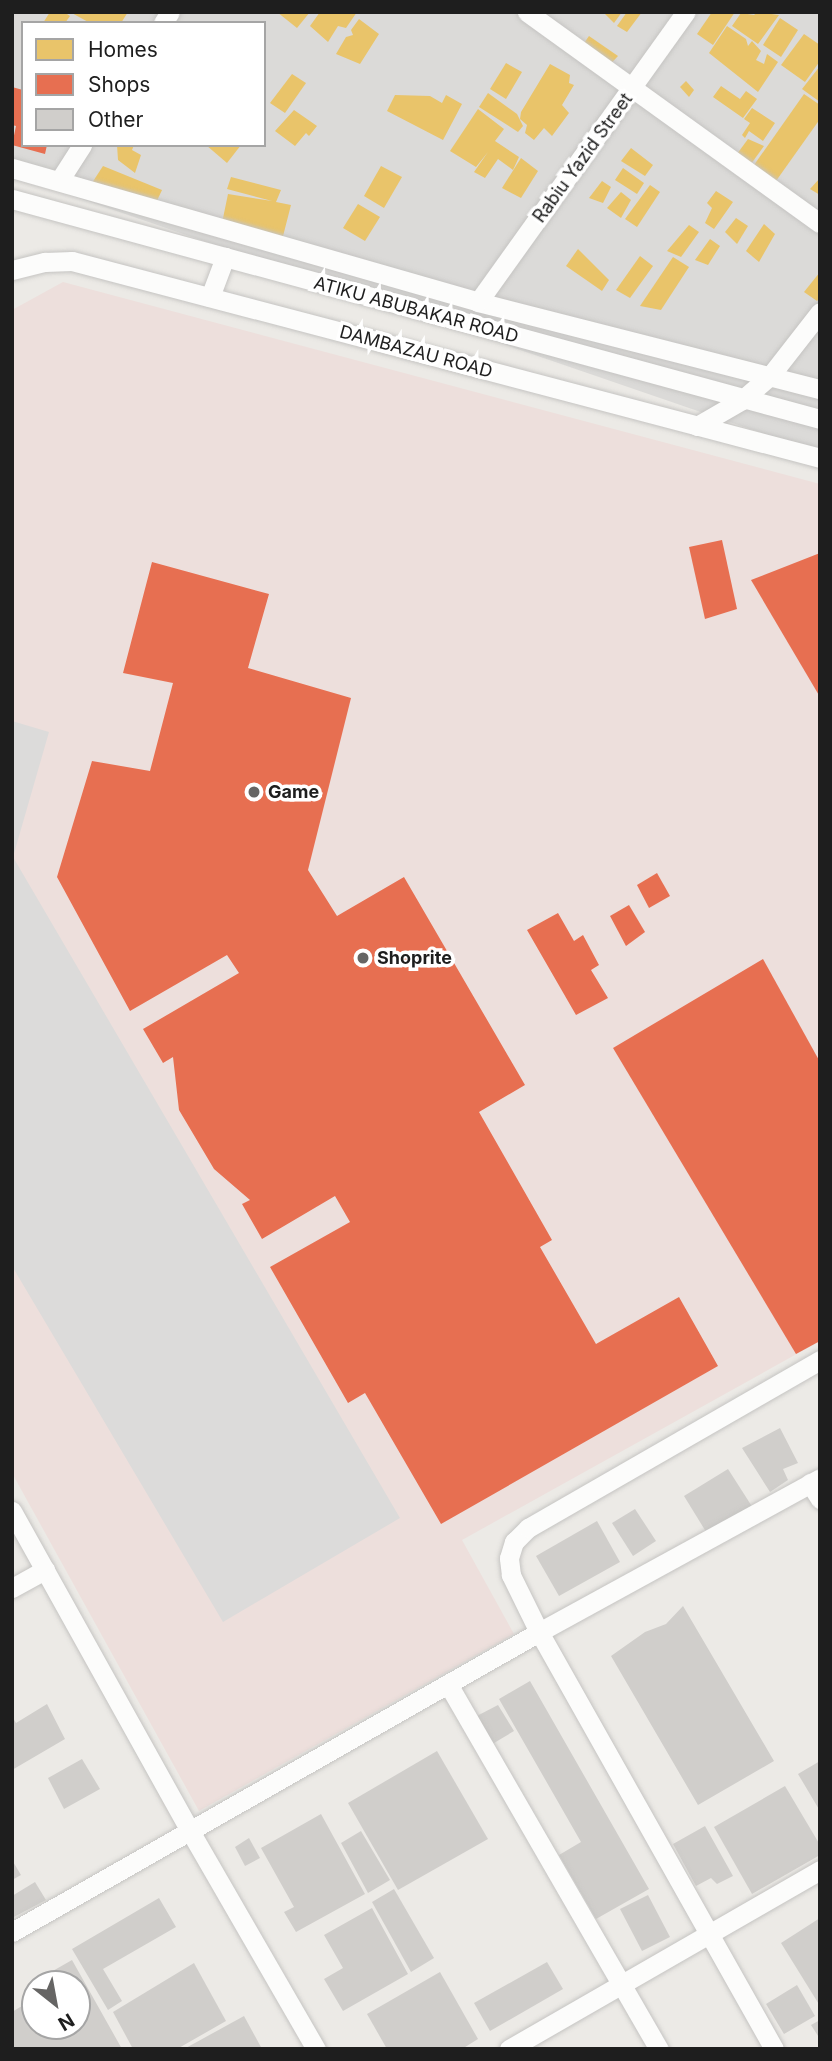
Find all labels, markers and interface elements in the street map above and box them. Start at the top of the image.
legend [21,21,266,147]
text: Homes [88,37,158,62]
text: Shops [88,72,150,97]
street label: Rabiu Yazid Street [529,89,637,227]
text: Other [88,107,144,132]
street label: ATIKU ABUBAKAR ROAD [311,272,521,348]
street label: DAMBAZAU ROAD [337,321,495,383]
place label: Game [268,781,319,803]
marker: Game [246,784,262,800]
place label: Shoprite [377,947,452,969]
marker: Shoprite [355,950,371,966]
north arrow [21,1970,91,2040]
text: N [54,2008,78,2035]

